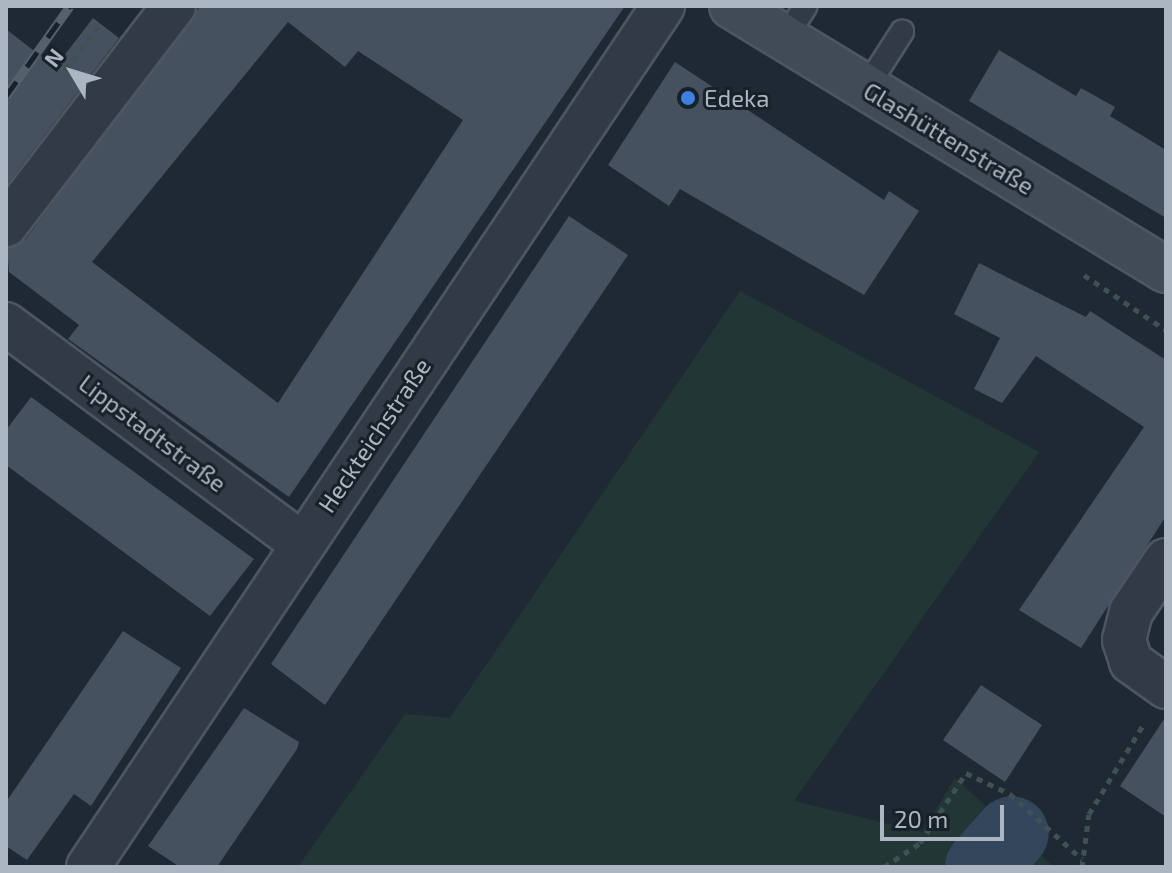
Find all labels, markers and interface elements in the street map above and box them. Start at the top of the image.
north arrow [32,32,112,112]
text: N [38,43,68,71]
street label: Glashüttenstraße [859,76,1039,200]
place label: Edeka [704,84,769,112]
marker: Edeka [679,89,697,107]
street label: Heckteichstraße [312,352,436,518]
street label: Lippstadtstraße [74,368,232,498]
scale bar [884,789,1008,839]
text: 20 m [894,804,948,833]

